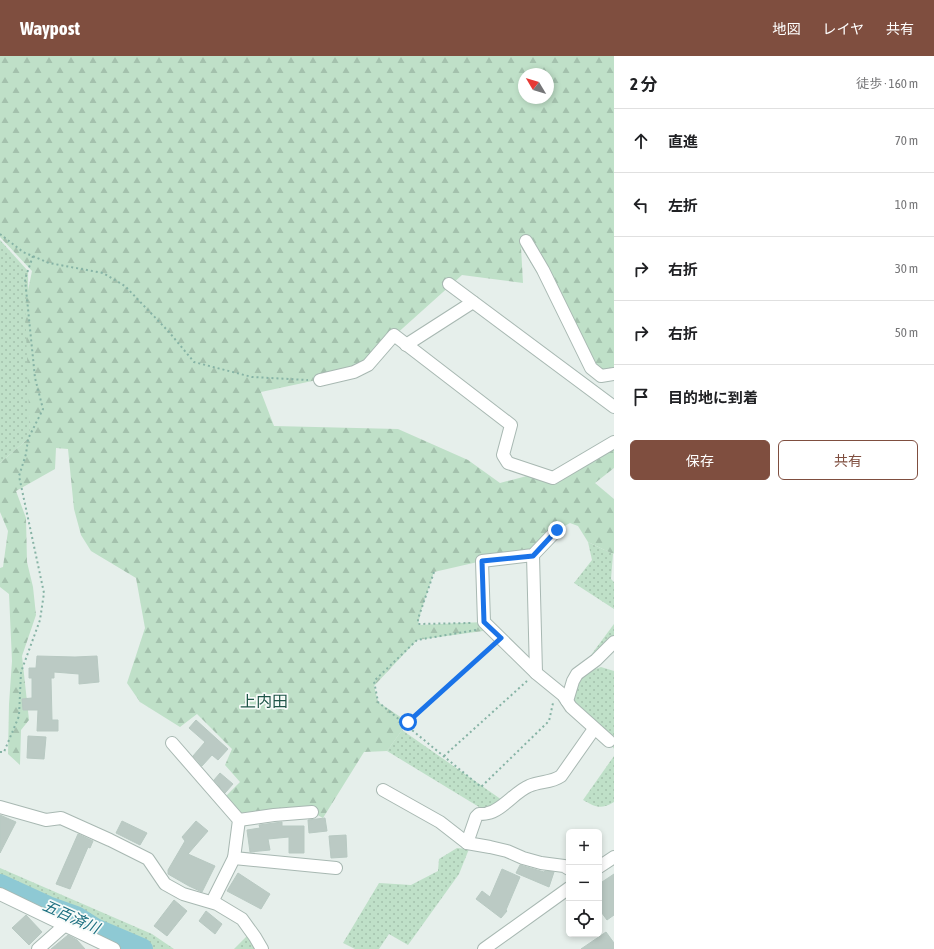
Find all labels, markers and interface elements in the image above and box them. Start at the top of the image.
text: Waypost [20,17,80,39]
text: 地図 [772,21,800,37]
text: レイヤ [822,21,864,37]
text: 共有 [886,21,914,37]
north arrow [518,68,554,104]
text: 2 分 [630,74,657,94]
text: 徒歩 · 160 m [856,76,918,91]
icon: ahead [630,130,652,152]
text: 直進 [668,133,698,150]
text: 70 m [895,133,918,148]
icon: left [630,194,652,216]
text: 左折 [668,197,698,214]
text: 10 m [895,197,918,212]
icon: right [630,258,652,280]
text: 右折 [668,261,698,278]
text: 30 m [895,261,918,276]
icon: right [630,322,652,344]
text: 右折 [668,325,698,342]
text: 50 m [895,325,918,340]
icon: arrive [630,386,652,408]
text: 目的地に到着 [668,389,758,406]
button: 保存 [630,440,770,480]
button: 共有 [778,440,918,480]
route end [548,521,566,539]
district label: 上内田 [240,692,288,710]
route start [399,713,417,731]
map controls [566,829,602,937]
button: + [566,829,602,865]
button: − [566,865,602,901]
water label: 五百済川 [40,897,104,937]
button: locate [566,901,602,937]

